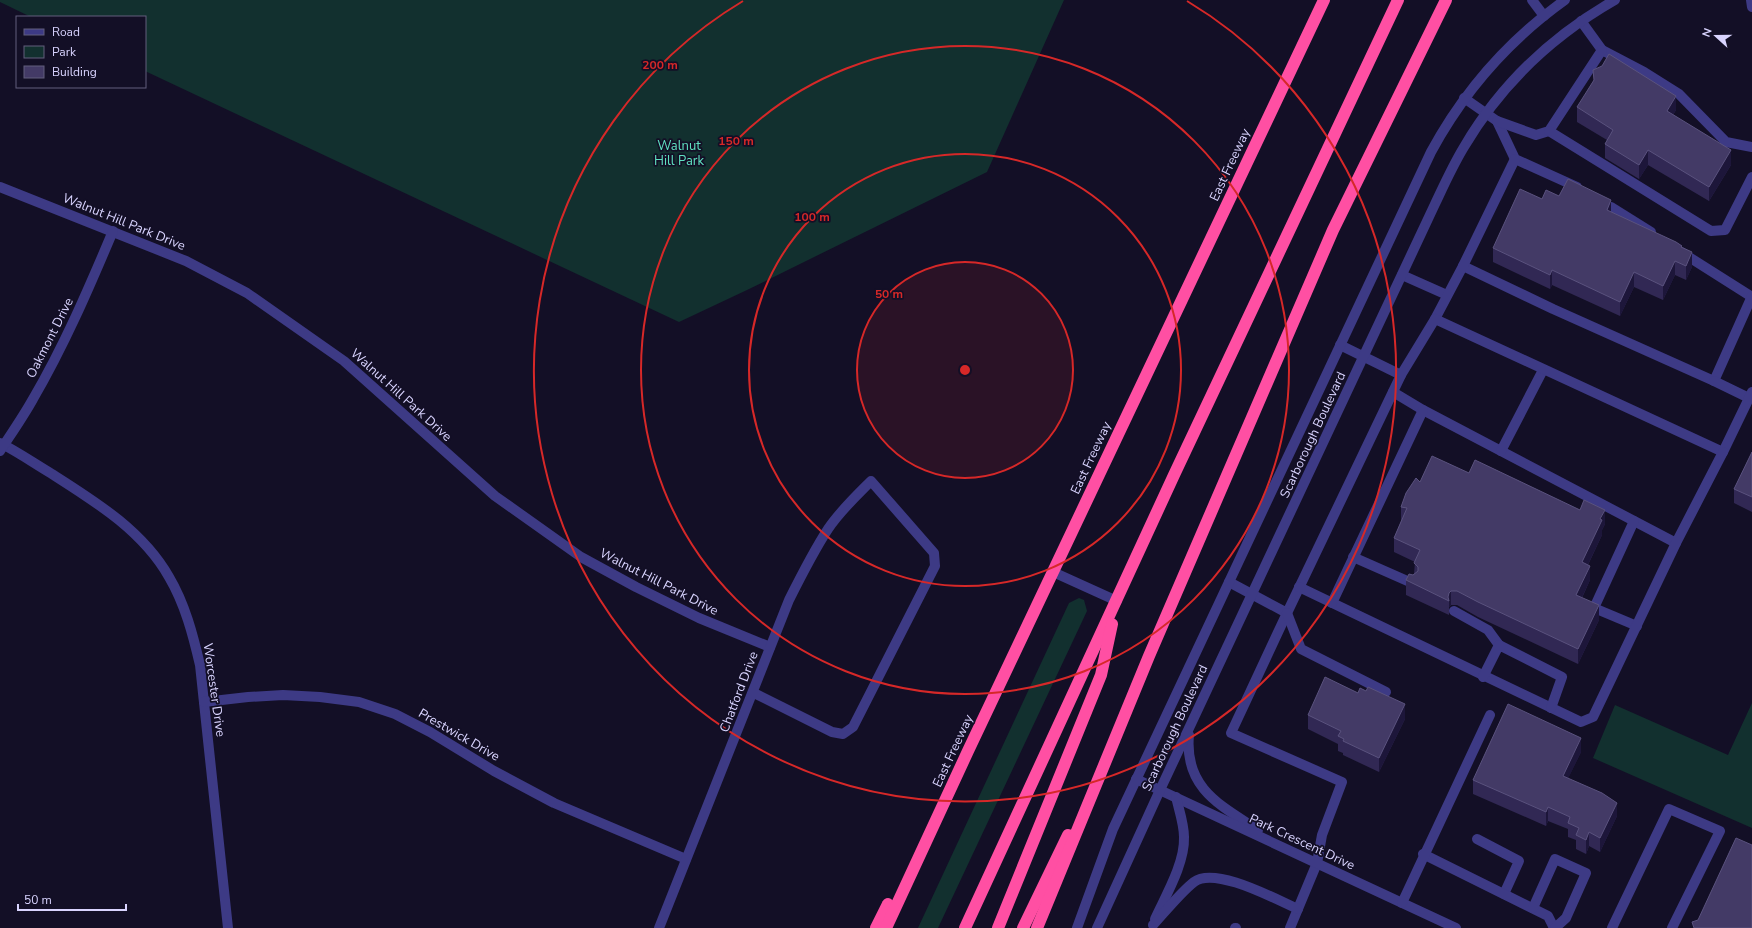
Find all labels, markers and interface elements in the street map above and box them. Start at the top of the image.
legend [16,16,146,88]
north arrow [1696,16,1736,56]
text: Road [52,24,80,40]
text: N [1699,26,1716,39]
text: Park [52,44,77,60]
text: 200 m [642,57,678,73]
text: Building [52,64,97,80]
street label: East Freeway [1205,126,1255,204]
text: 150 m [718,133,754,149]
park label: Walnut Hill Park [654,137,704,170]
street label: Walnut Hill Park Drive [60,189,188,255]
text: 100 m [794,209,830,225]
text: 50 m [875,286,903,302]
street label: Oakmont Drive [22,295,78,381]
street label: Walnut Hill Park Drive [346,344,456,446]
centre of rings [958,363,972,377]
street label: Scarborough Boulevard [1276,369,1350,501]
street label: East Freeway [1066,419,1116,497]
street label: Walnut Hill Park Drive [597,544,722,620]
street label: Worcester Drive [199,642,230,738]
street label: Chatford Drive [715,649,763,735]
street label: Scarborough Boulevard [1138,662,1212,794]
street label: Prestwick Drive [415,704,503,766]
street label: East Freeway [928,712,978,790]
street label: Park Crescent Drive [1246,810,1358,874]
scale bar [18,886,126,912]
text: 50 m [24,892,52,908]

